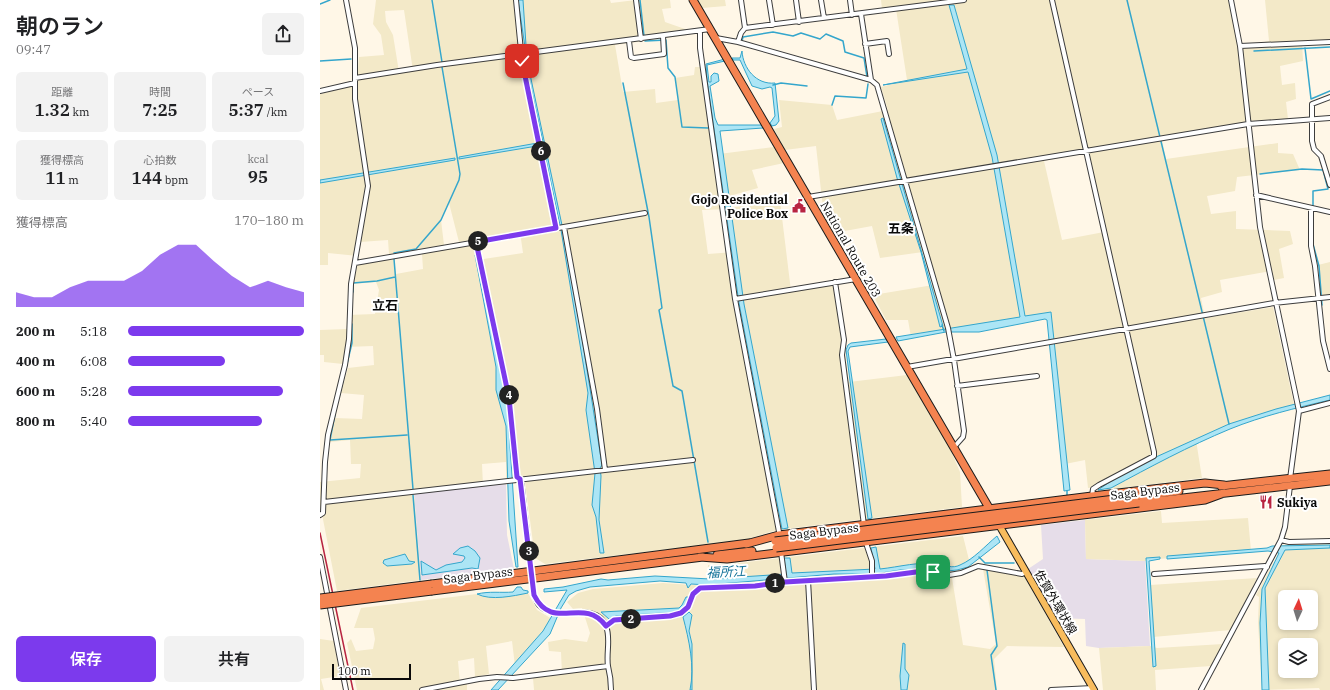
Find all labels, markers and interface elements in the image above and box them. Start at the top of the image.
text: 朝のラン [16,11,104,40]
button: share [262,13,304,55]
text: 09:47 [16,41,51,58]
pin [505,44,539,78]
icon: check [511,50,533,72]
text: 距離 [51,85,73,99]
text: 時間 [149,85,171,99]
text: ペース [242,85,274,99]
text: 1.32 [35,99,70,121]
text: 7:25 [142,99,178,121]
text: 5:37 [228,99,264,121]
text: km [70,105,89,119]
text: /km [264,105,288,119]
pin: 6 [531,141,551,161]
text: 6 [538,144,544,158]
text: kcal [247,152,269,166]
text: 獲得標高 [40,153,84,167]
text: 心拍数 [144,153,177,167]
text: 95 [248,166,268,188]
text: 11 [45,167,66,189]
text: 144 [132,167,162,189]
text: m [66,173,79,187]
text: bpm [162,173,188,187]
place label: Gojo Residential Police Box [691,192,788,221]
public building icon: Gojo Residential Police Box [791,198,807,214]
street label: National Route 203 [817,198,885,300]
text: 170–180 m [234,212,304,229]
text: 獲得標高 [16,214,68,231]
district label: 五条 [888,220,914,237]
pin: 5 [468,231,488,251]
text: 5 [475,234,481,248]
district label: 立石 [372,297,398,314]
text: 200 m [16,323,55,340]
text: 5:18 [80,323,107,340]
text: 400 m [16,353,55,370]
text: 6:08 [80,353,107,370]
text: 600 m [16,383,55,400]
text: 5:28 [80,383,107,400]
pin: 4 [499,385,519,405]
text: 4 [506,388,512,402]
text: 800 m [16,413,55,430]
text: 5:40 [80,413,107,430]
street label: Saga Bypass [1110,479,1181,503]
restaurant icon: Sukiya [1258,494,1274,510]
place label: Sukiya [1277,495,1317,510]
street label: Saga Bypass [789,519,860,543]
pin: 3 [519,541,539,561]
text: 3 [526,544,532,558]
pin [916,555,950,589]
icon: arrive [922,561,944,583]
water label: 福所江 [706,562,748,582]
street label: Saga Bypass [443,563,514,587]
street label: 佐賀外環状線 [1032,567,1080,637]
pin: 1 [765,573,785,593]
text: 1 [772,576,778,590]
north arrow [1278,590,1318,630]
map controls [1278,590,1318,678]
pin: 2 [621,609,641,629]
text: 2 [628,612,634,626]
button: 保存 [16,636,156,682]
button: 共有 [164,636,304,682]
button: layers [1278,638,1318,678]
scale bar [332,662,411,681]
text: 100 m [338,664,371,678]

